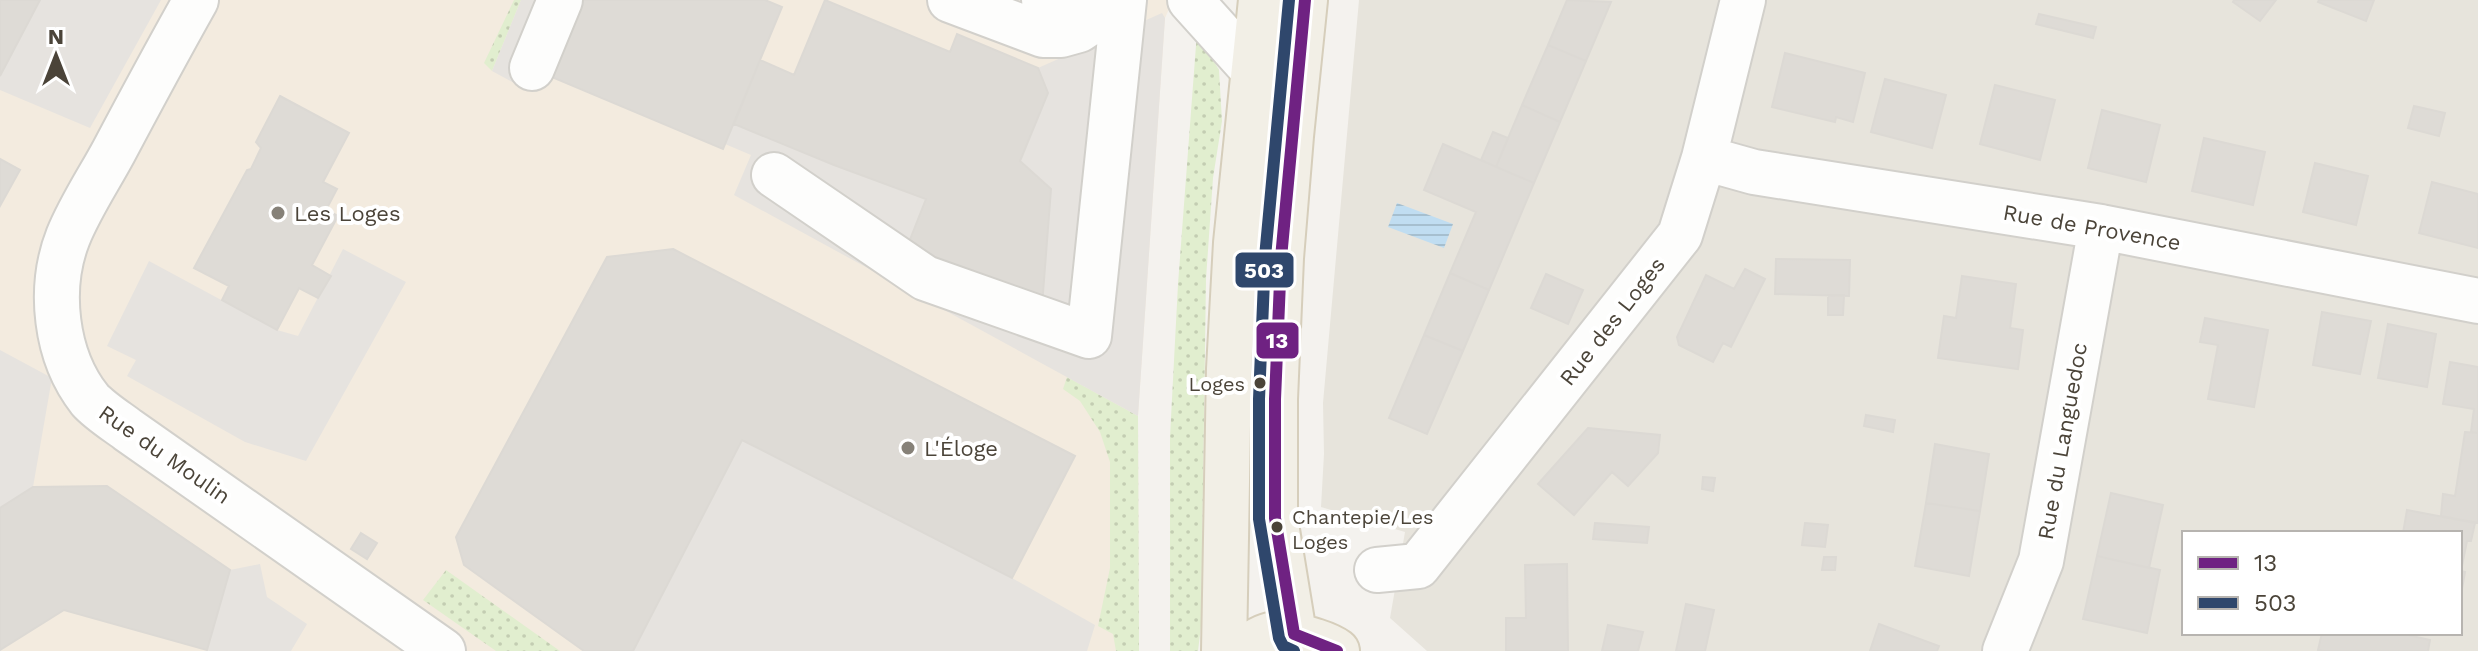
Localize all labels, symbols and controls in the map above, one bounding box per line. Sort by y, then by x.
north arrow [16,16,96,96]
text: N [48,24,64,49]
street label: Rue de Provence [2001,200,2183,255]
place label: Les Loges [294,201,401,226]
marker: Les Loges [269,204,287,222]
line badge: 503 [1234,251,1295,289]
street label: Rue des Loges [1555,252,1670,390]
text: 503 [1244,258,1284,283]
line badge: 13 [1255,321,1300,360]
text: 13 [1266,328,1288,353]
street label: Rue du Languedoc [2033,341,2092,542]
place label: Loges [1189,372,1245,396]
marker: Loges [1252,375,1268,391]
street label: Rue du Moulin [94,400,235,509]
place label: L'Éloge [924,436,998,461]
marker: L'Éloge [899,439,917,457]
place label: Chantepie/Les Loges [1292,505,1433,554]
marker: Chantepie/Les Loges [1269,519,1285,535]
legend [2182,531,2462,635]
text: 13 [2254,549,2277,577]
text: 503 [2254,589,2296,617]

